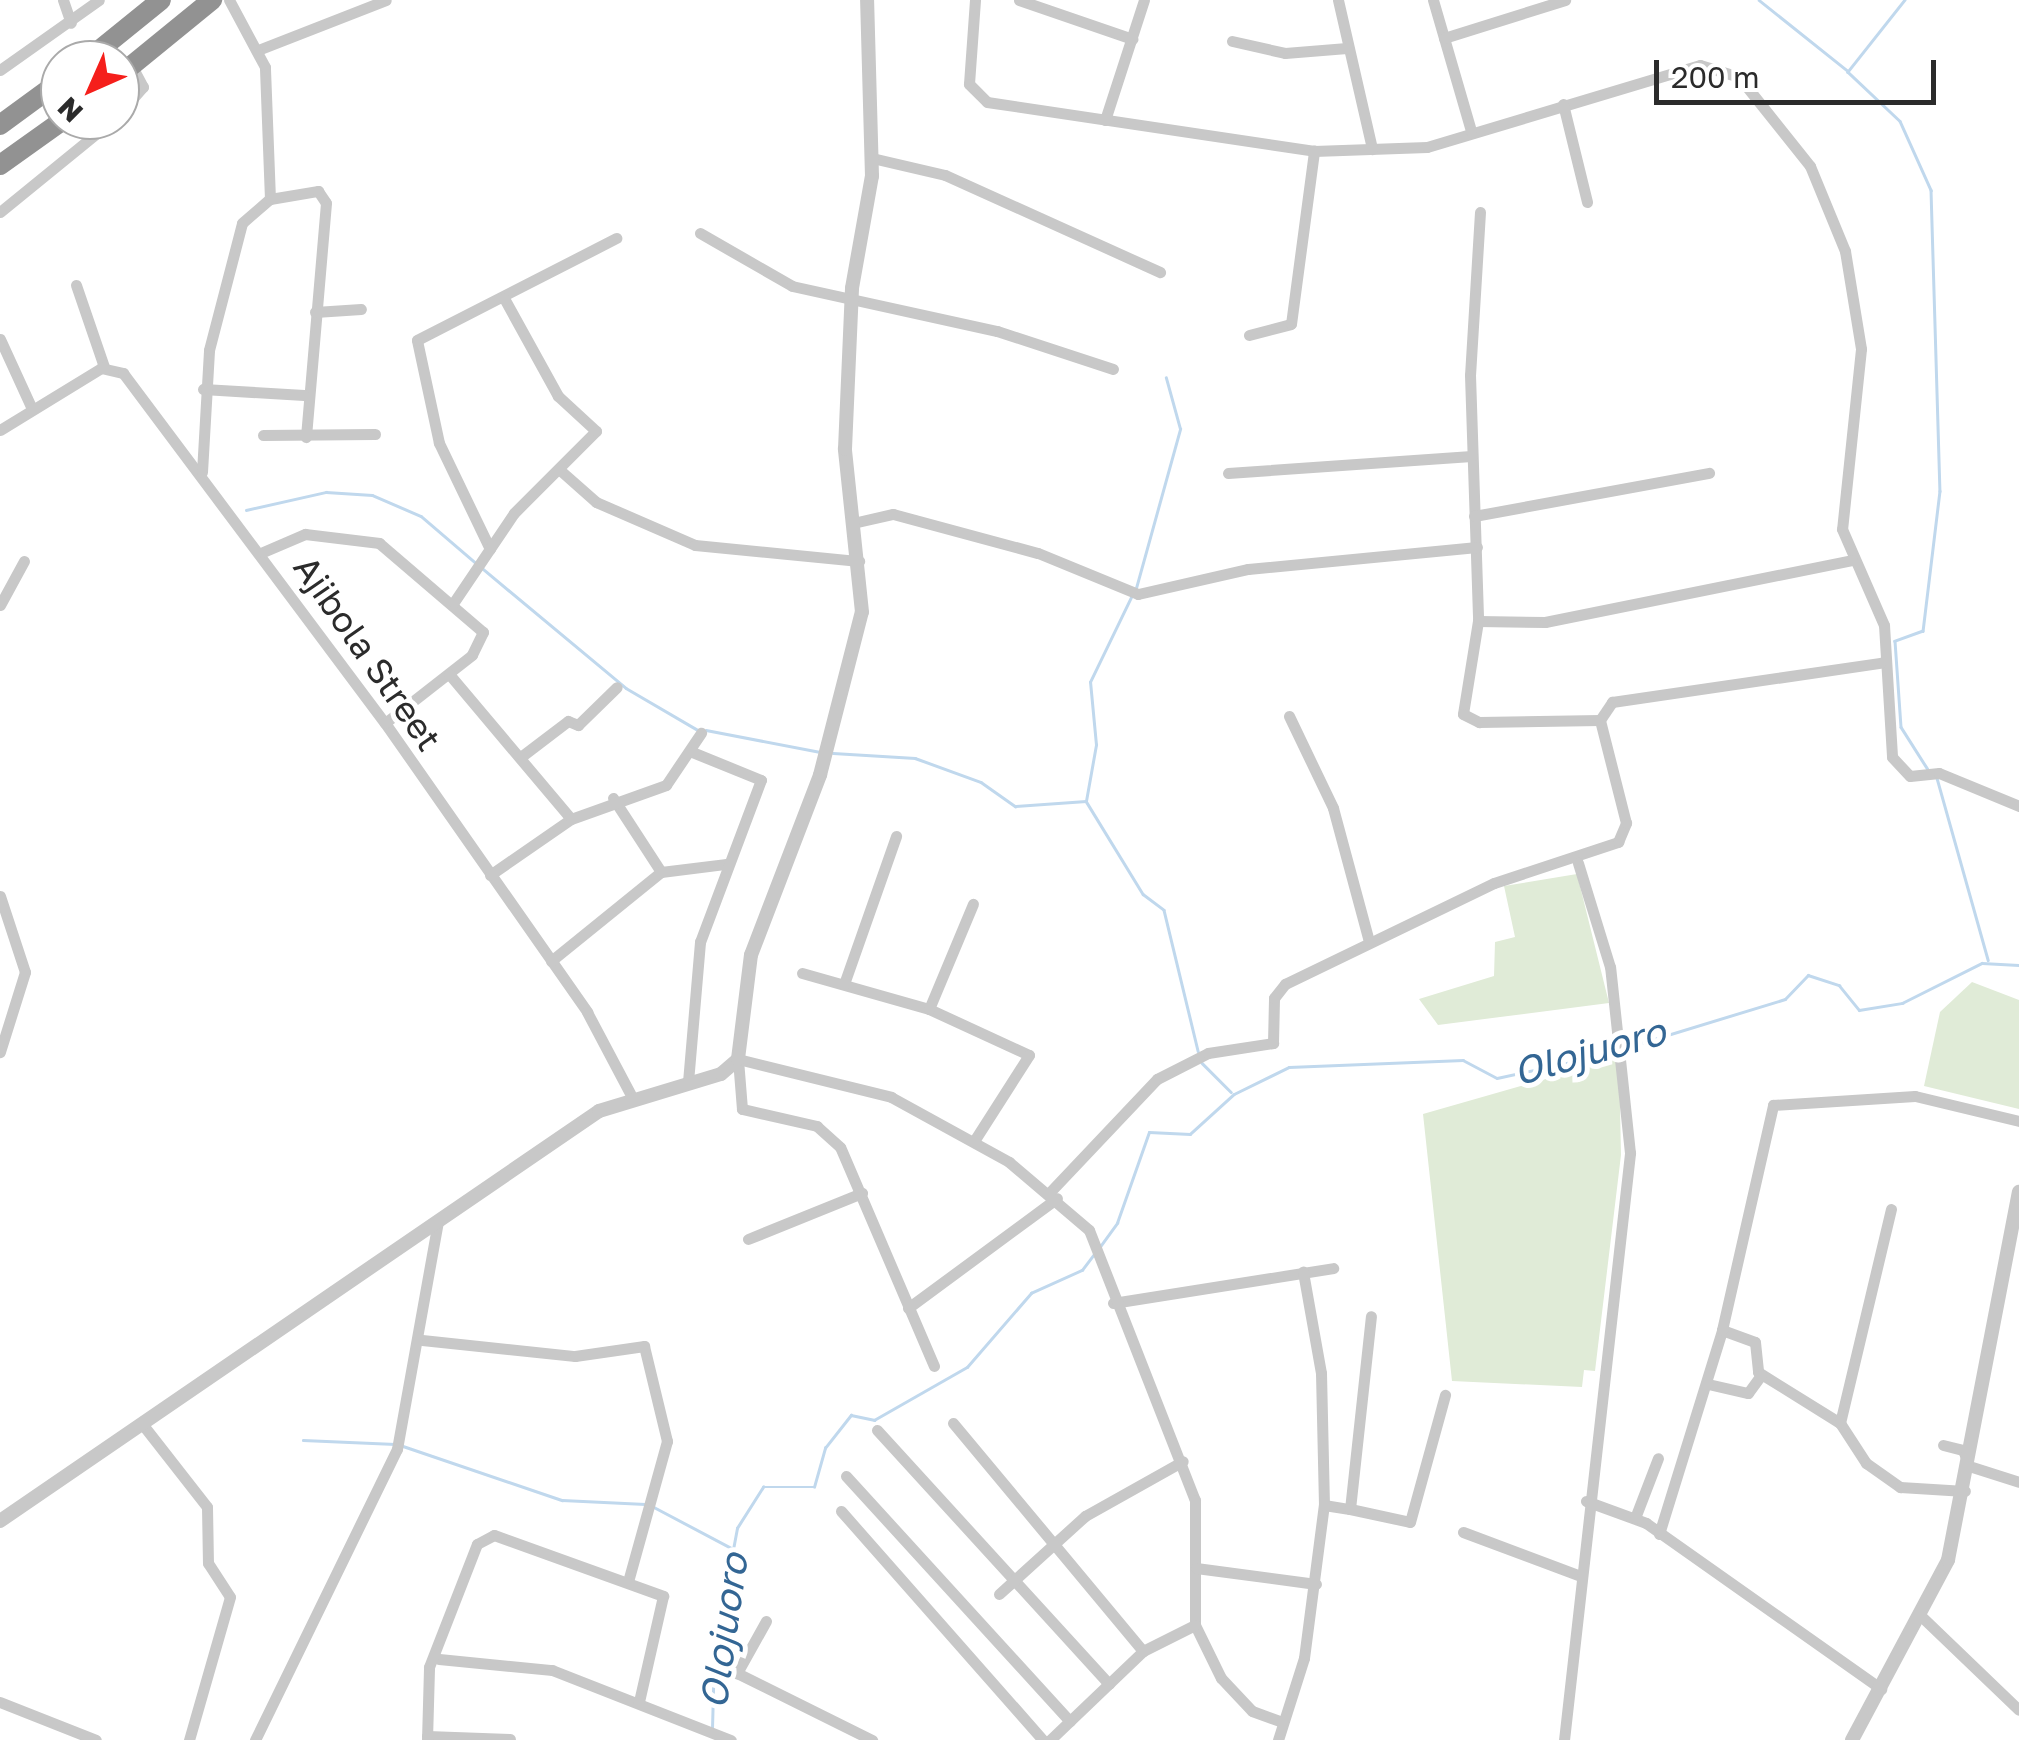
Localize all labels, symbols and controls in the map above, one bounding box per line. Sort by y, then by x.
north arrow [40,40,140,140]
scale bar [1659,40,1942,102]
text: 200 m [1671,59,1760,95]
text: N [51,91,89,129]
street label: Ajibola Street [285,548,451,758]
water label: Olojuoro [1508,1008,1670,1094]
water label: Olojuoro [690,1551,756,1711]

